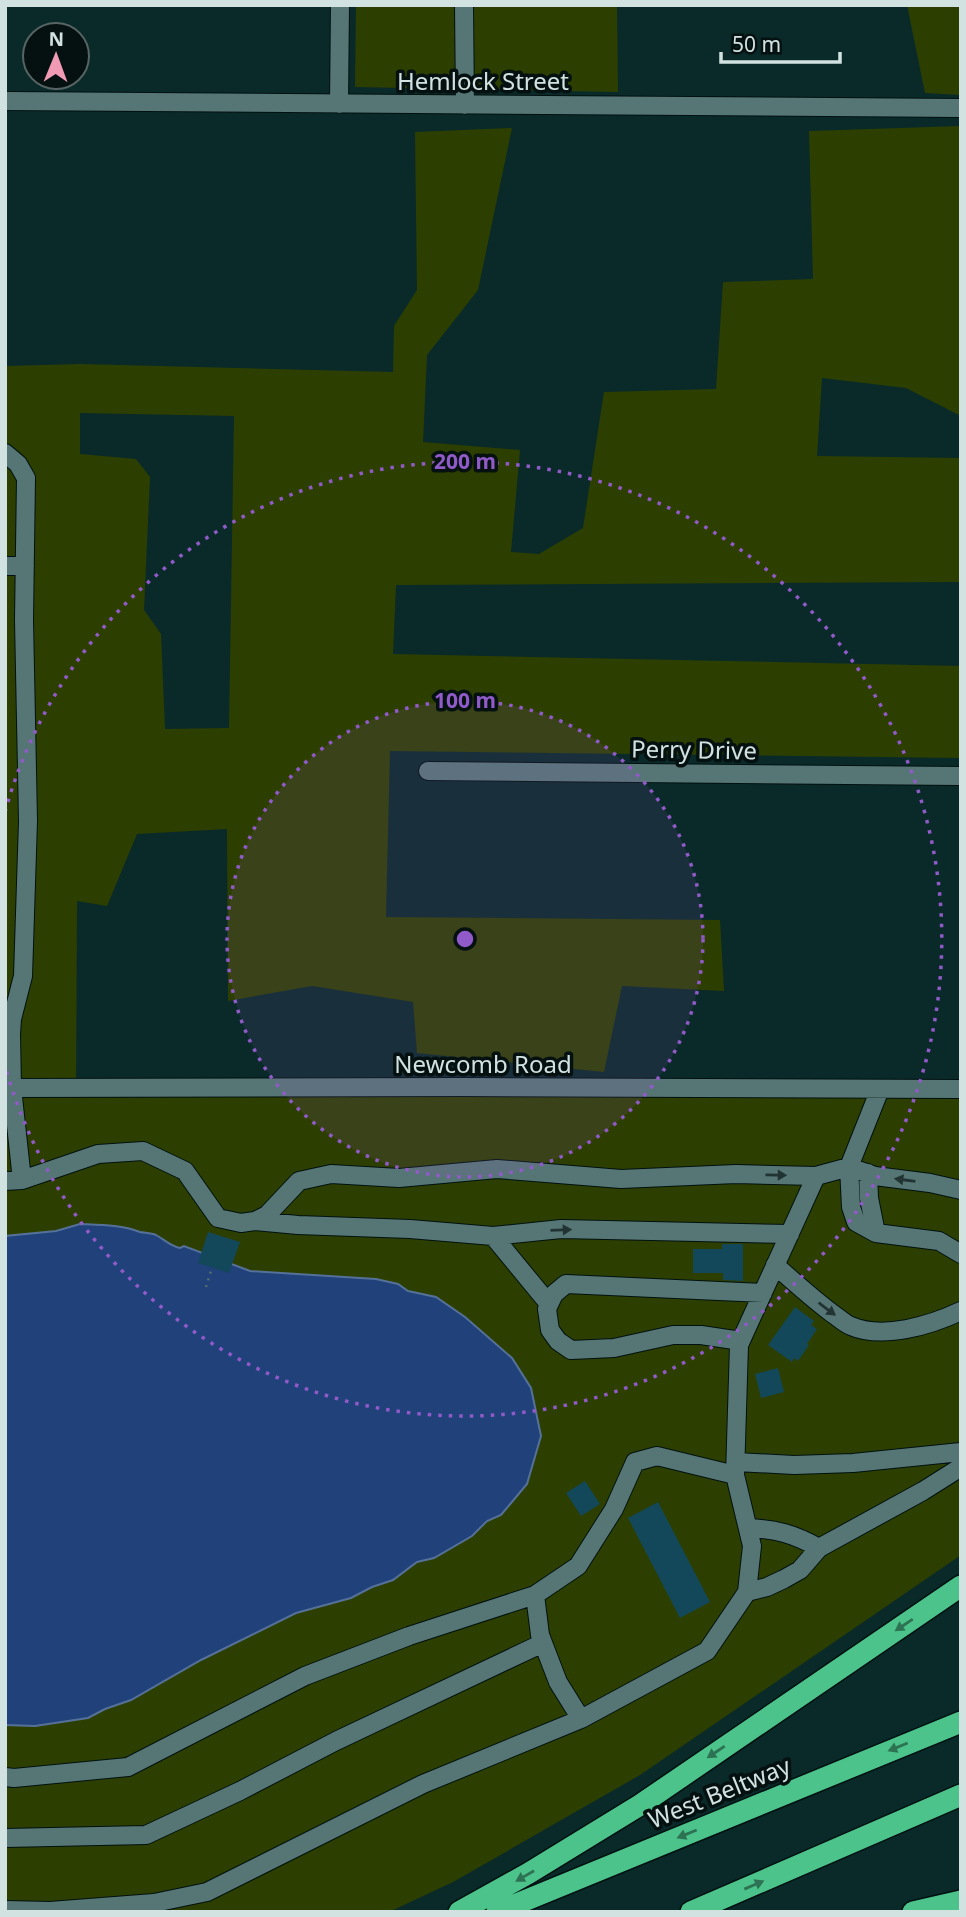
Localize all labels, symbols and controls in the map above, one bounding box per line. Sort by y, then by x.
north arrow [21,21,91,91]
scale bar [721,21,840,65]
text: N [48,26,64,52]
text: 50 m [732,30,781,58]
street label: Hemlock Street [397,64,569,97]
text: 200 m [434,447,496,475]
text: 100 m [434,686,496,714]
street label: Perry Drive [631,731,757,767]
centre of rings [453,927,477,951]
street label: Newcomb Road [394,1047,572,1080]
one-way arrow [765,1170,787,1181]
one-way arrow [893,1174,915,1185]
one-way arrow [551,1224,573,1236]
one-way arrow [818,1302,836,1317]
one-way arrow [894,1618,914,1631]
one-way arrow [887,1742,908,1753]
one-way arrow [706,1746,726,1759]
street label: West Beltway [643,1748,796,1835]
one-way arrow [676,1828,697,1839]
one-way arrow [515,1869,535,1881]
one-way arrow [743,1879,764,1890]

